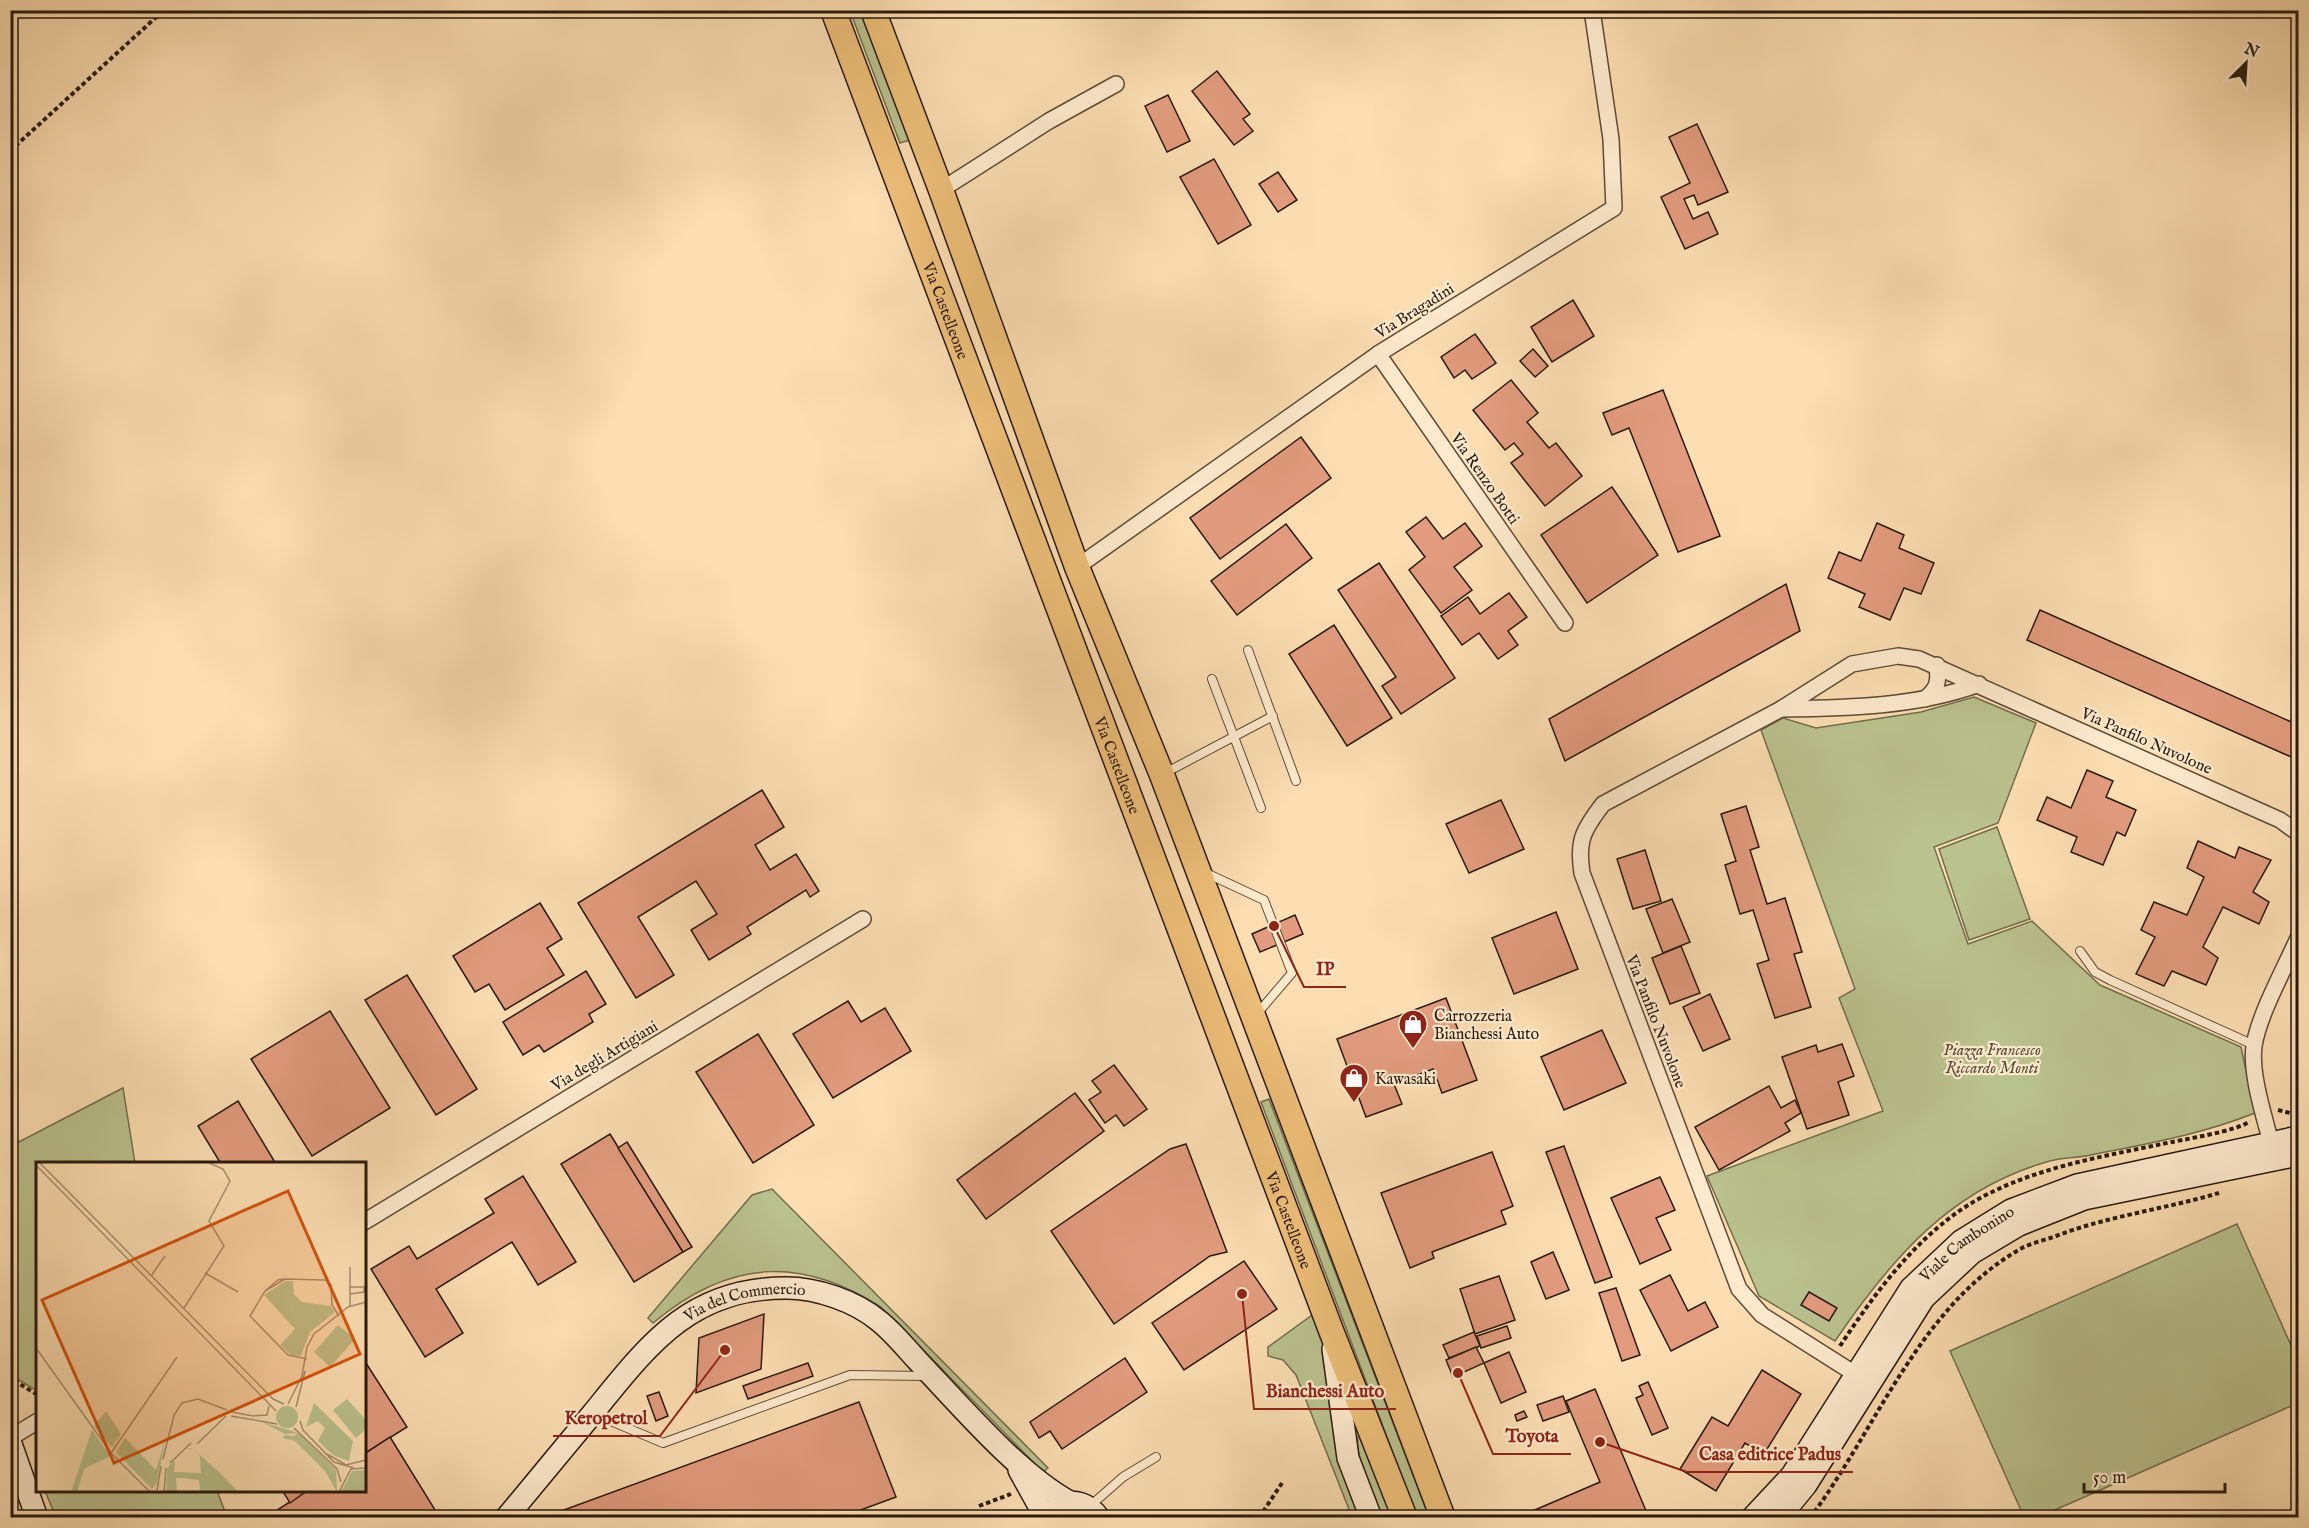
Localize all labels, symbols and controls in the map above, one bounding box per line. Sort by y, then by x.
north arrow [2216,33,2276,93]
text: N [2240,39,2262,63]
street label: Via Castelleone [917,259,972,363]
street label: Via Bragadini [1371,279,1458,344]
street label: Via Renzo Botti [1445,429,1523,529]
street label: Via Panfilo Nuvolone [2077,704,2215,780]
street label: Via Castelleone [1088,713,1143,817]
callout: IP [1304,951,1346,987]
street label: Via Panfilo Nuvolone [1620,951,1690,1091]
text: IP [1316,959,1335,982]
place label: Carrozzeria Bianchessi Auto [1434,1007,1540,1045]
shop icon: Carrozzeria Bianchessi Auto [1397,1008,1429,1050]
street label: Via degli Artigiani [547,1017,662,1097]
park label: Piazza Francesco Riccardo Monti [1943,1041,2041,1079]
shop icon: Kawasaki [1338,1062,1370,1104]
place label: Kawasaki [1375,1070,1436,1090]
inset map [36,1162,366,1492]
street label: Via Castelleone [1260,1168,1315,1272]
street label: Viale Cambonino [1915,1202,2019,1288]
street label: Via del Commercio [680,1280,807,1328]
callout: Bianchessi Auto [1254,1373,1396,1409]
text: Bianchessi Auto [1266,1381,1384,1404]
callout: Keropetrol [553,1400,660,1436]
text: Keropetrol [565,1408,649,1431]
callout: Toyota [1493,1418,1571,1454]
text: Toyota [1504,1426,1560,1449]
callout: Casa editrice Padus [1687,1436,1853,1472]
text: Casa editrice Padus [1699,1444,1842,1467]
scale bar [2084,1456,2225,1494]
text: 50 m [2093,1467,2126,1490]

